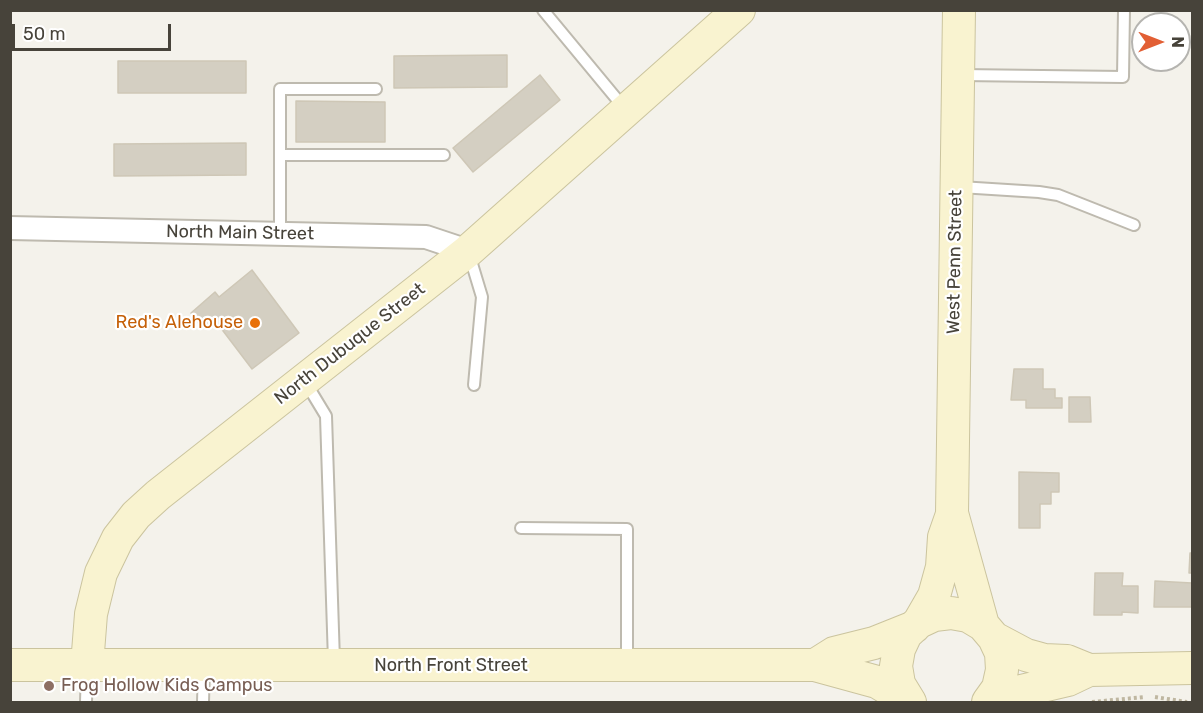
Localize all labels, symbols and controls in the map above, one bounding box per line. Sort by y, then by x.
scale bar [15,12,174,50]
north arrow [1131,12,1191,72]
text: 50 m [23,23,66,45]
text: N [1168,36,1187,48]
street label: West Penn Street [943,190,967,334]
street label: North Main Street [166,221,314,245]
street label: North Dubuque Street [270,279,430,409]
place label: Red's Alehouse [116,312,243,334]
marker: Red's Alehouse [248,316,262,330]
street label: North Front Street [374,655,528,677]
place label: Frog Hollow Kids Campus [61,675,272,697]
marker: Frog Hollow Kids Campus [42,679,56,693]

